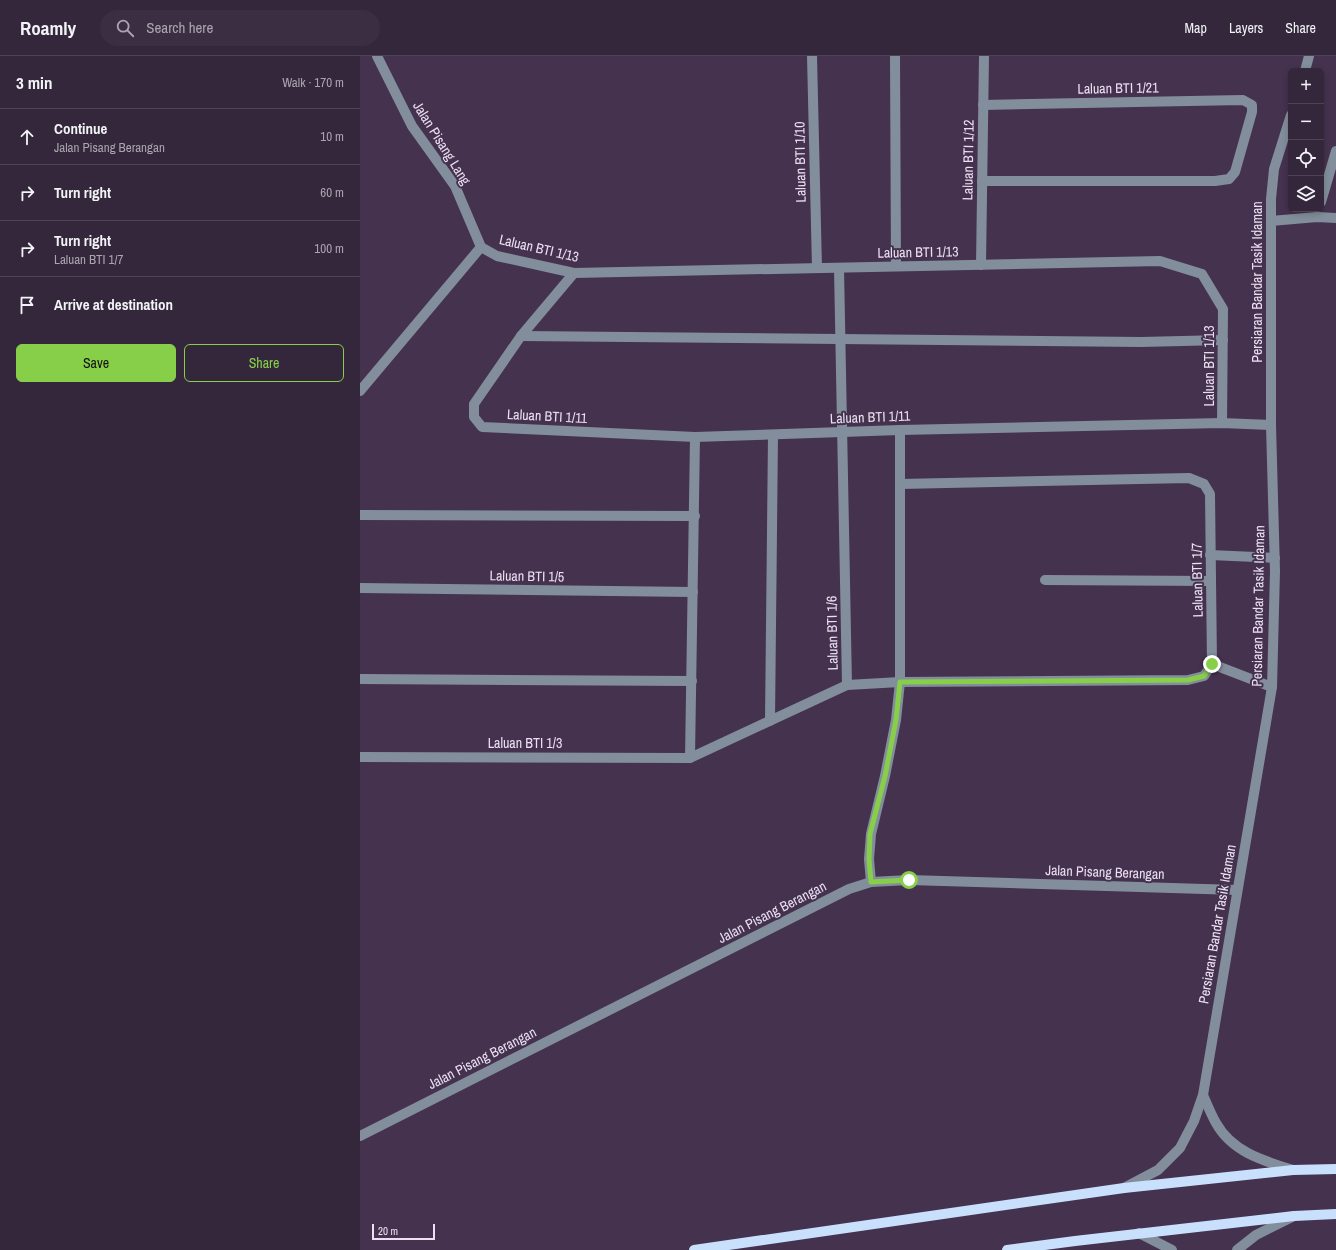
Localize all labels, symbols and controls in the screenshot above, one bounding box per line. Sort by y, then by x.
search box [100,10,380,46]
text: Roamly [20,15,76,41]
icon: search [114,17,136,39]
text: Search here [146,17,213,38]
text: Map [1185,19,1207,37]
text: Layers [1229,19,1263,37]
text: Share [1285,19,1316,37]
map controls [1288,68,1324,212]
button: + [1288,68,1324,104]
text: 3 min [16,71,52,94]
text: Walk · 170 m [282,74,344,91]
street label: Laluan BTI 1/21 [1077,78,1159,98]
street label: Jalan Pisang Lang [409,98,475,189]
button: − [1288,104,1324,140]
text: Continue [54,118,107,139]
street label: Laluan BTI 1/12 [958,119,978,201]
street label: Laluan BTI 1/10 [790,121,810,203]
icon: ahead [16,126,38,148]
text: 10 m [320,128,344,145]
text: Jalan Pisang Berangan [54,139,165,156]
button: locate [1288,140,1324,176]
button: layers [1288,176,1324,212]
icon: right [16,182,38,204]
text: Turn right [54,182,111,203]
text: 60 m [320,184,344,201]
street label: Persiaran Bandar Tasik Idaman [1248,201,1266,363]
text: Turn right [54,230,111,251]
street label: Laluan BTI 1/13 [497,230,581,266]
icon: right [16,238,38,260]
text: 100 m [314,240,344,257]
street label: Laluan BTI 1/13 [877,242,959,262]
text: Laluan BTI 1/7 [54,251,123,268]
icon: arrive [16,294,38,316]
text: Arrive at destination [54,294,173,315]
street label: Laluan BTI 1/13 [1200,325,1218,407]
button: Save [16,344,176,382]
button: Share [184,344,344,382]
street label: Laluan BTI 1/11 [506,405,588,427]
street label: Laluan BTI 1/11 [830,407,911,427]
street label: Persiaran Bandar Tasik Idaman [1248,525,1268,687]
street label: Laluan BTI 1/7 [1187,543,1207,617]
street label: Laluan BTI 1/5 [490,566,564,586]
street label: Laluan BTI 1/6 [822,596,842,670]
route end [1203,655,1221,673]
street label: Laluan BTI 1/3 [488,734,562,752]
street label: Persiaran Bandar Tasik Idaman [1194,843,1240,1005]
street label: Jalan Pisang Berangan [1045,861,1165,883]
route start [900,871,918,889]
street label: Jalan Pisang Berangan [715,877,829,947]
street label: Jalan Pisang Berangan [425,1023,539,1093]
scale bar [372,1222,435,1241]
text: 20 m [378,1224,398,1238]

